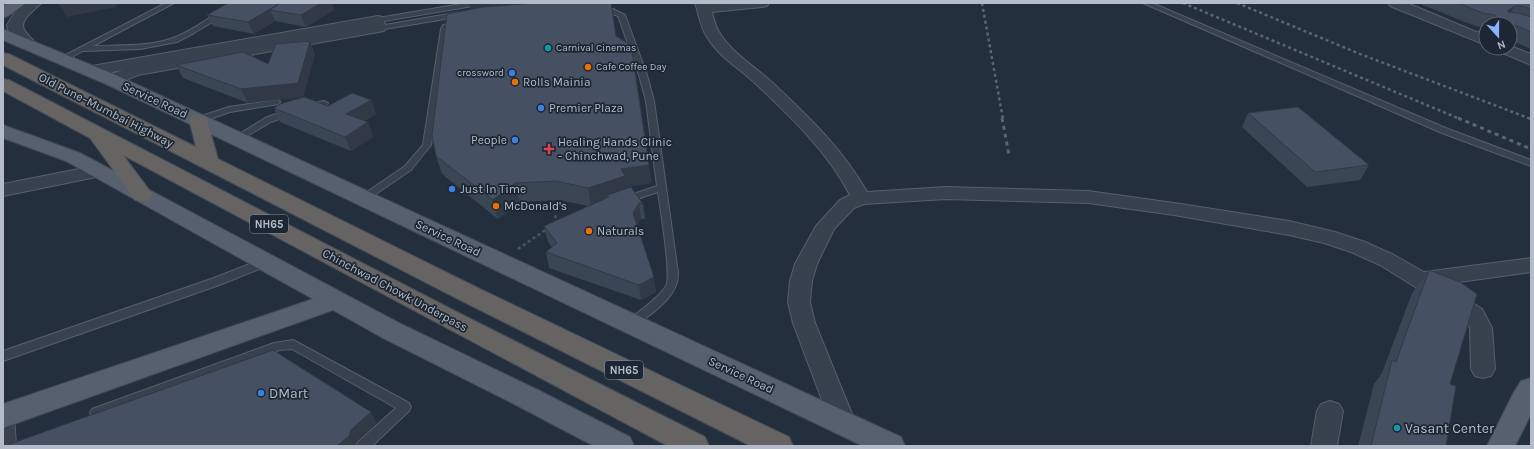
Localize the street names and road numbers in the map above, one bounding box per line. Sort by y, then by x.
street label: Old Pune–Mumbai Highway [36,70,176,150]
street label: Service Road [120,79,190,121]
road number: NH65 [250,215,288,233]
street label: Service Road [413,217,483,259]
street label: Chinchwad Chowk Underpass [320,246,470,334]
street label: Service Road [706,354,776,396]
road number: NH65 [605,361,643,379]

